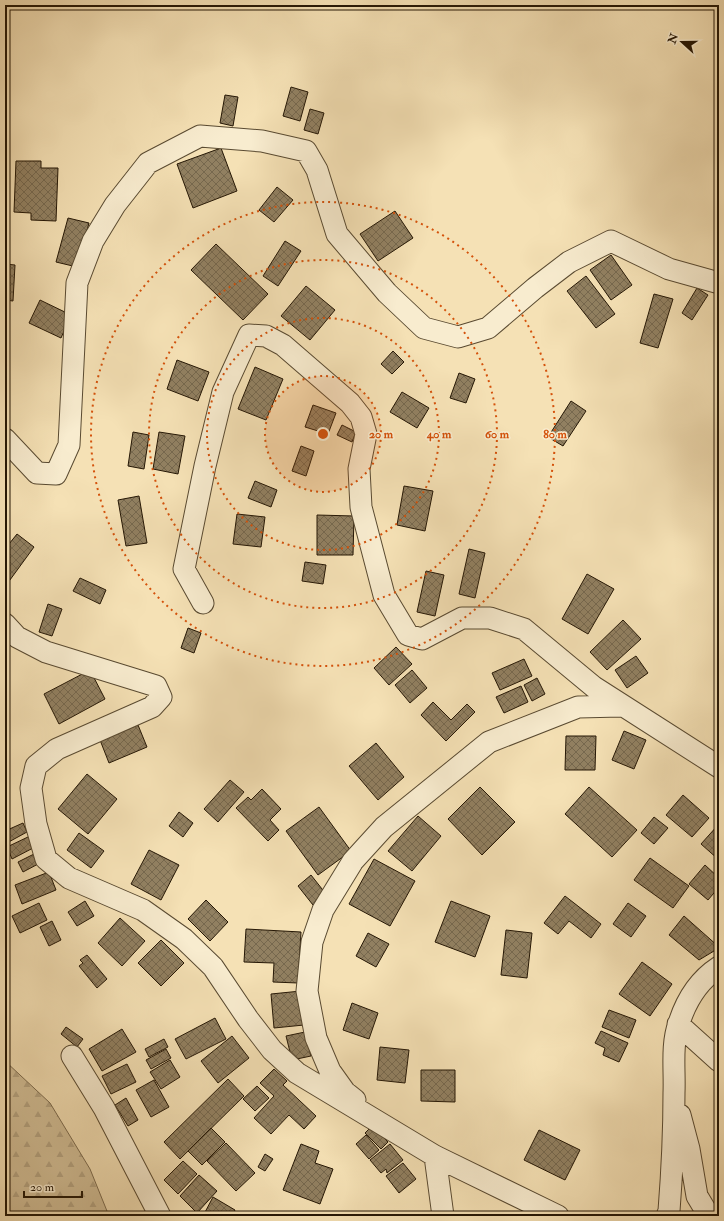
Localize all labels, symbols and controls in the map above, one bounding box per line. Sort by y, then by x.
north arrow [662,22,702,62]
text: N [665,31,681,46]
centre of rings [316,427,330,441]
text: 20 m [369,427,394,442]
text: 40 m [426,427,452,442]
text: 60 m [485,427,510,442]
text: 80 m [543,427,567,442]
scale bar [24,1173,82,1199]
text: 20 m [30,1180,55,1195]

